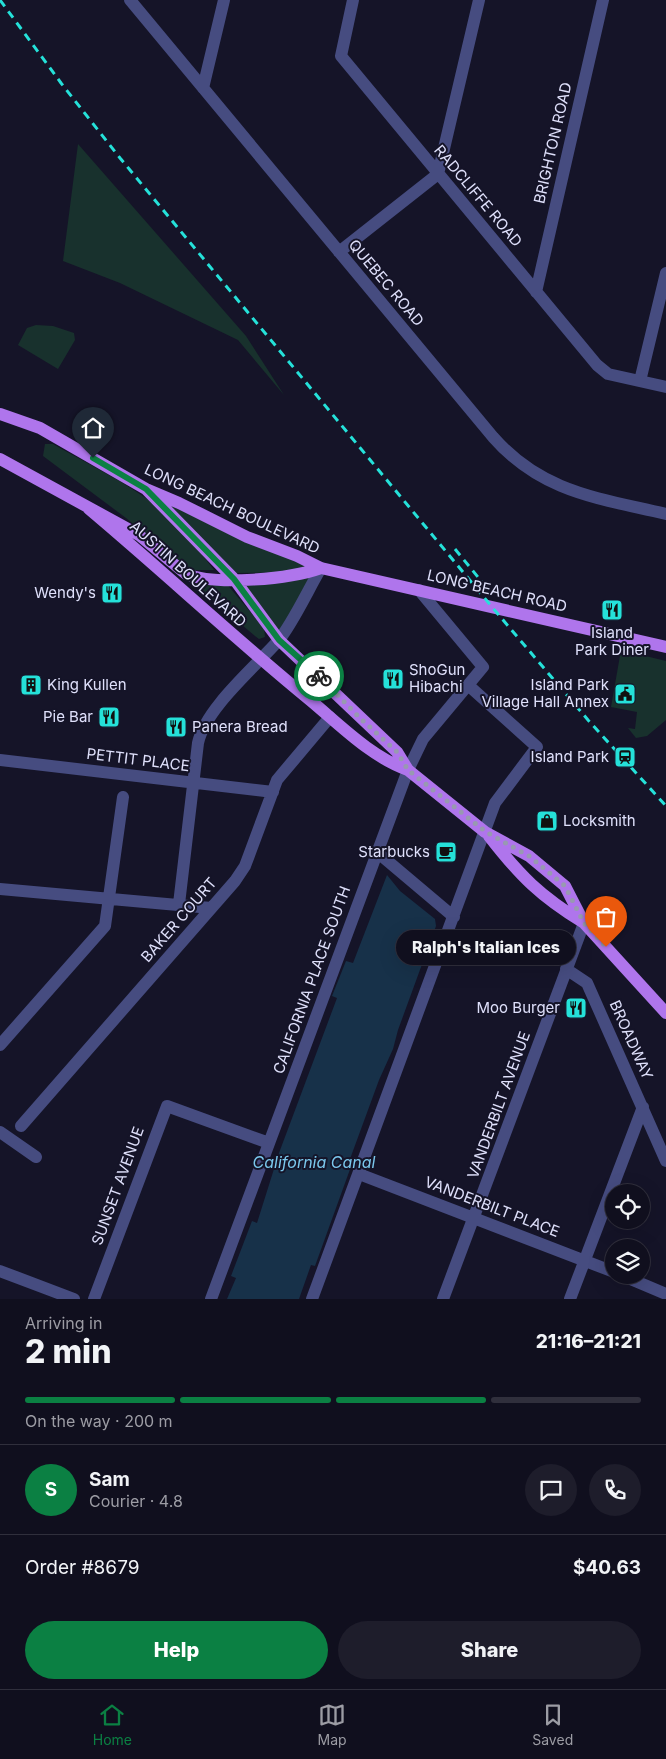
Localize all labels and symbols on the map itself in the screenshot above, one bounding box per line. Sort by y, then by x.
street label: BRIGHTON ROAD [529,80,576,205]
street label: RADCLIFFE ROAD [430,141,526,250]
street label: QUEBEC ROAD [345,235,428,330]
pin [72,407,114,458]
street label: LONG BEACH BOULEVARD [141,460,323,558]
street label: AUSTIN BOULEVARD [126,516,250,631]
street label: LONG BEACH ROAD [425,565,569,616]
restaurant icon: Wendy's [100,581,124,605]
place label: Wendy's [34,583,96,602]
restaurant icon: Island Park Diner [600,598,624,622]
place label: Island Park Diner [575,623,649,659]
courier [294,651,344,701]
place label: ShoGun Hibachi [409,660,465,696]
restaurant icon: ShoGun Hibachi [381,667,405,691]
building icon: King Kullen [19,673,43,697]
place label: King Kullen [47,675,127,694]
place label: Island Park Village Hall Annex [481,675,610,711]
public building icon: Island Park Village Hall Annex [613,682,637,706]
restaurant icon: Pie Bar [97,705,121,729]
place label: Pie Bar [43,707,93,726]
restaurant icon: Panera Bread [164,715,188,739]
place label: Panera Bread [192,717,288,736]
street label: PETTIT PLACE [85,744,191,775]
station icon: Island Park [613,745,637,769]
place label: Island Park [531,747,610,766]
shop icon: Locksmith [535,809,559,833]
place label: Locksmith [563,811,636,830]
cafe icon: Starbucks [434,840,458,864]
place label: Starbucks [358,842,430,861]
street label: BAKER COURT [137,873,221,966]
street label: CALIFORNIA PLACE SOUTH [269,883,354,1076]
pin [585,896,627,947]
callout: Ralph's Italian Ices [396,930,576,964]
restaurant icon: Moo Burger [564,996,588,1020]
street label: BROADWAY [605,997,657,1082]
place label: Moo Burger [477,998,560,1017]
street label: VANDERBILT AVENUE [463,1029,534,1181]
street label: SUNSET AVENUE [87,1124,148,1248]
water label: California Canal [253,1152,376,1172]
street label: VANDERBILT PLACE [422,1172,562,1241]

